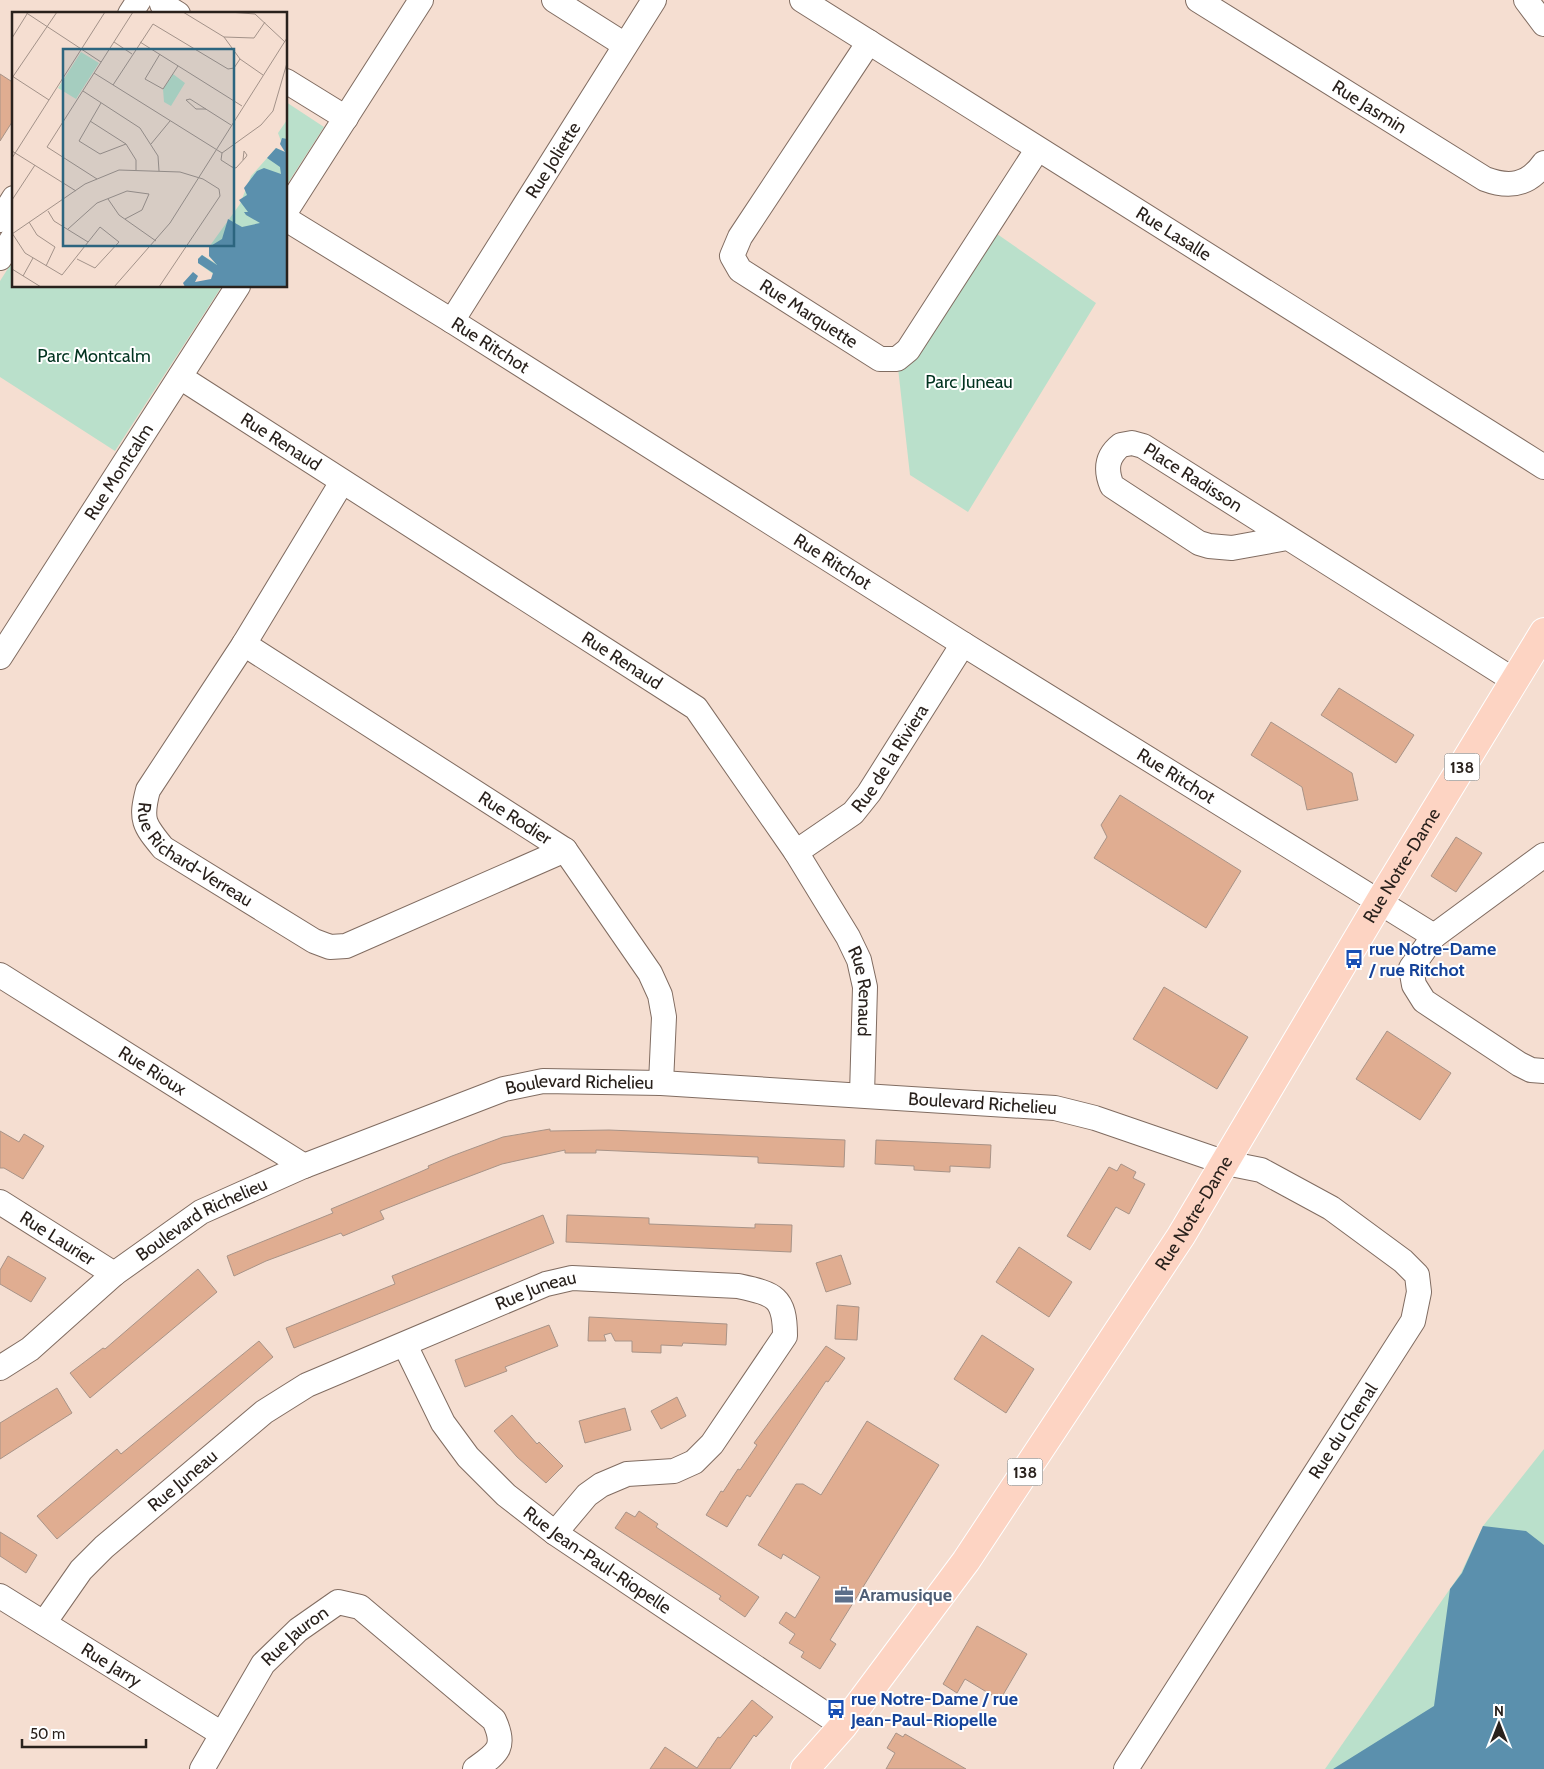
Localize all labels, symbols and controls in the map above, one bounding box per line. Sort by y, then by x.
inset map [12,12,288,288]
street label: Rue Jasmin [1328,75,1411,138]
street label: Rue Joliette [521,118,585,203]
street label: Rue Lasalle [1132,202,1215,266]
street label: Rue Marquette [756,274,862,353]
street label: Rue Ritchot [447,312,533,378]
park label: Parc Montcalm [37,345,151,367]
park label: Parc Juneau [925,371,1013,393]
street label: Rue Renaud [237,408,325,476]
street label: Rue Montcalm [80,419,158,524]
street label: Place Radisson [1140,438,1246,517]
street label: Rue Ritchot [790,529,875,594]
street label: Rue Renaud [578,627,666,694]
street label: Rue de la Riviera [847,700,933,817]
street label: Rue Ritchot [1133,744,1219,809]
road number: 138 [1444,754,1480,780]
street label: Rue Rodier [474,786,556,850]
street label: Rue Richard-Verreau [133,801,257,912]
street label: Rue Notre-Dame [1358,804,1445,927]
place label: rue Notre-Dame / rue Ritchot [1368,938,1496,981]
street label: Rue Renaud [843,943,876,1037]
bus stop icon: rue Notre-Dame / rue Ritchot [1343,948,1365,970]
street label: Rue Rioux [114,1041,191,1100]
street label: Boulevard Richelieu [503,1070,654,1099]
street label: Boulevard Richelieu [908,1088,1057,1119]
street label: Rue Notre-Dame [1150,1152,1237,1275]
street label: Boulevard Richelieu [132,1173,271,1266]
street label: Rue Laurier [16,1206,100,1270]
street label: Rue Juneau [492,1266,578,1315]
street label: Rue du Chenal [1304,1378,1383,1483]
street label: Rue Juneau [143,1445,222,1516]
road number: 138 [1008,1458,1042,1485]
street label: Rue Jean-Paul-Riopelle [519,1502,675,1619]
office icon: Aramusique [833,1584,855,1606]
place label: Aramusique [859,1584,952,1606]
street label: Rue Jauron [257,1601,333,1671]
street label: Rue Jarry [77,1638,145,1692]
place label: rue Notre-Dame / rue Jean-Paul-Riopelle [850,1688,1018,1731]
bus stop icon: rue Notre-Dame / rue Jean-Paul-Riopelle [825,1698,847,1720]
north arrow [1474,1699,1524,1749]
text: N [1494,1702,1504,1720]
scale bar [22,1716,146,1748]
text: 50 m [30,1725,65,1743]

